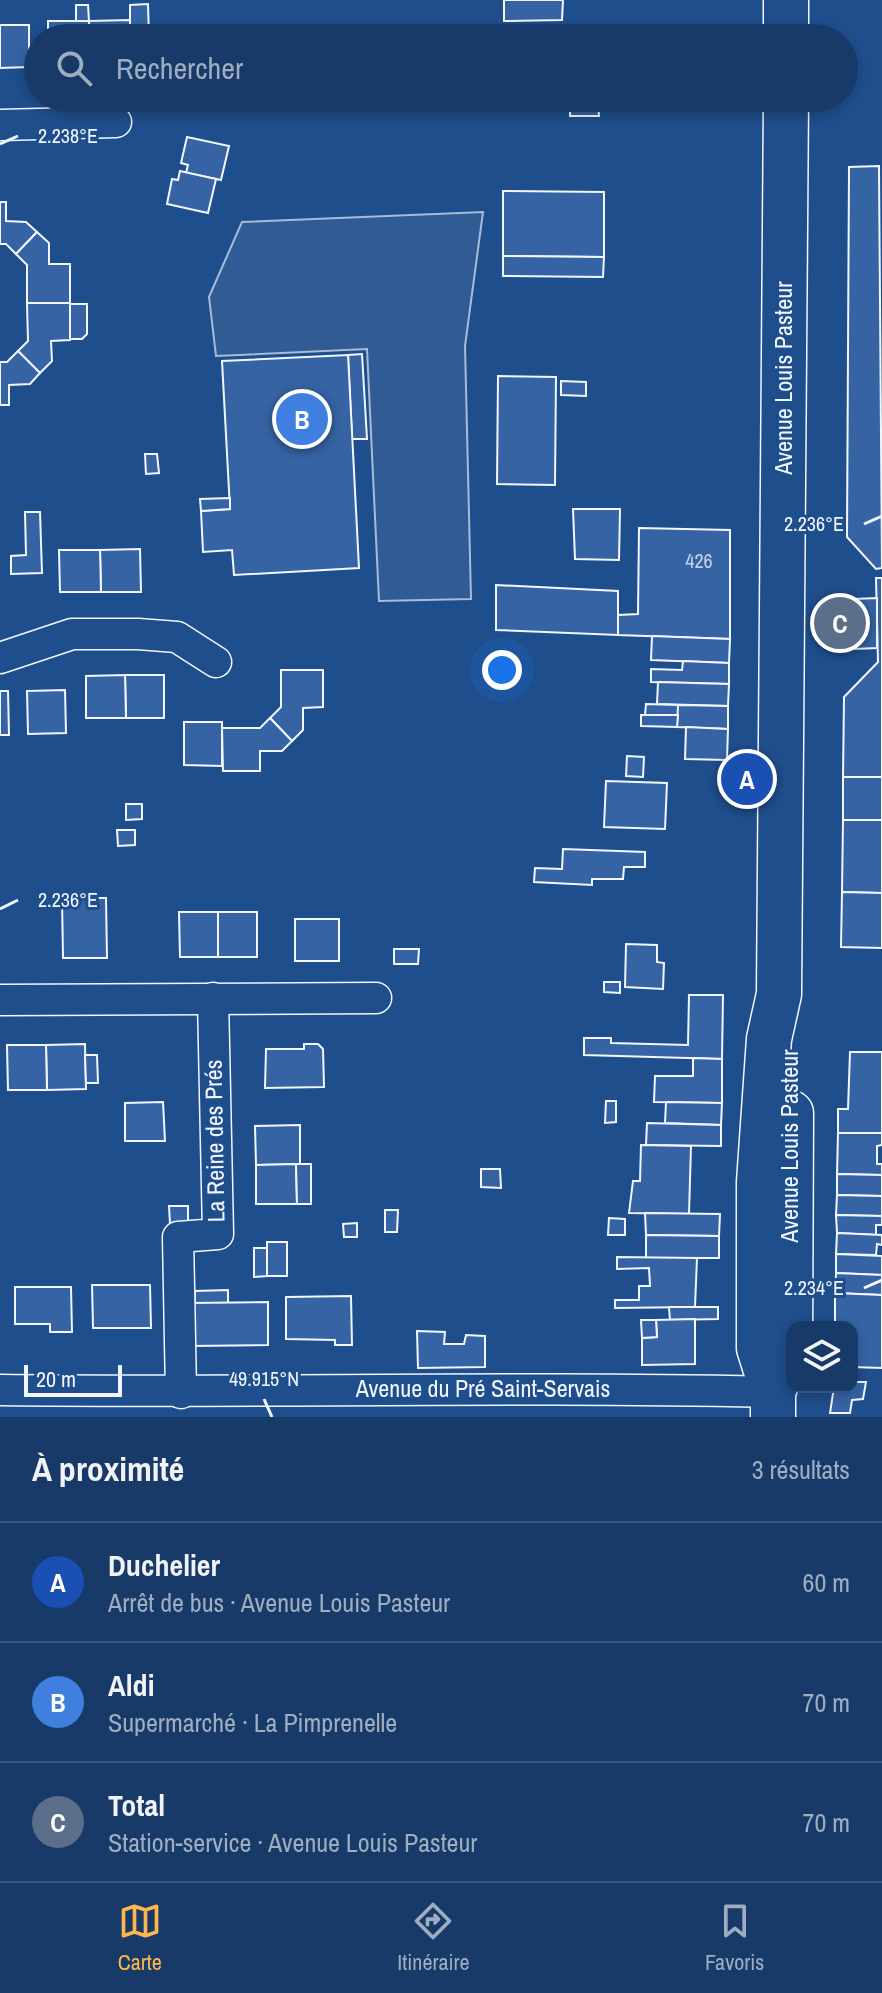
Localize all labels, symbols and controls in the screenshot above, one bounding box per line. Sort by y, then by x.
search box [24,24,858,112]
icon: search [52,46,96,90]
text: Rechercher [116,48,243,88]
text: 2.238°E [38,122,98,149]
street label: Avenue Louis Pasteur [767,281,799,476]
pin: B [276,389,328,449]
text: 2.236°E [784,510,844,537]
house number: 426 [685,547,713,574]
pin: C [814,593,866,653]
your location [482,650,522,690]
pin: A [721,749,773,809]
text: 2.236°E [38,886,98,913]
street label: Avenue Louis Pasteur [773,1049,805,1244]
street label: La Reine des Prés [197,1059,231,1223]
text: 2.234°E [784,1274,844,1301]
map controls [786,1321,858,1393]
button: layers [786,1321,858,1393]
scale bar [24,1361,122,1397]
text: 20 m [36,1364,76,1394]
text: 49.915°N [229,1365,299,1392]
street label: Avenue du Pré Saint-Servais [355,1372,610,1404]
text: À proximité [32,1446,184,1492]
text: 3 résultats [752,1452,850,1487]
text: Duchelier [108,1545,220,1585]
text: A [50,1565,66,1600]
text: 60 m [803,1565,850,1600]
text: Arrêt de bus · Avenue Louis Pasteur [108,1585,450,1620]
text: Aldi [108,1665,154,1705]
text: B [50,1685,66,1720]
text: 70 m [803,1685,850,1720]
text: Supermarché · La Pimprenelle [108,1705,397,1740]
text: Total [108,1785,165,1825]
text: C [50,1805,66,1840]
text: 70 m [803,1805,850,1840]
text: Station-service · Avenue Louis Pasteur [108,1825,477,1860]
tab: Carte [118,1899,162,1977]
tab: Itinéraire [397,1899,470,1977]
tab: Favoris [705,1899,764,1977]

